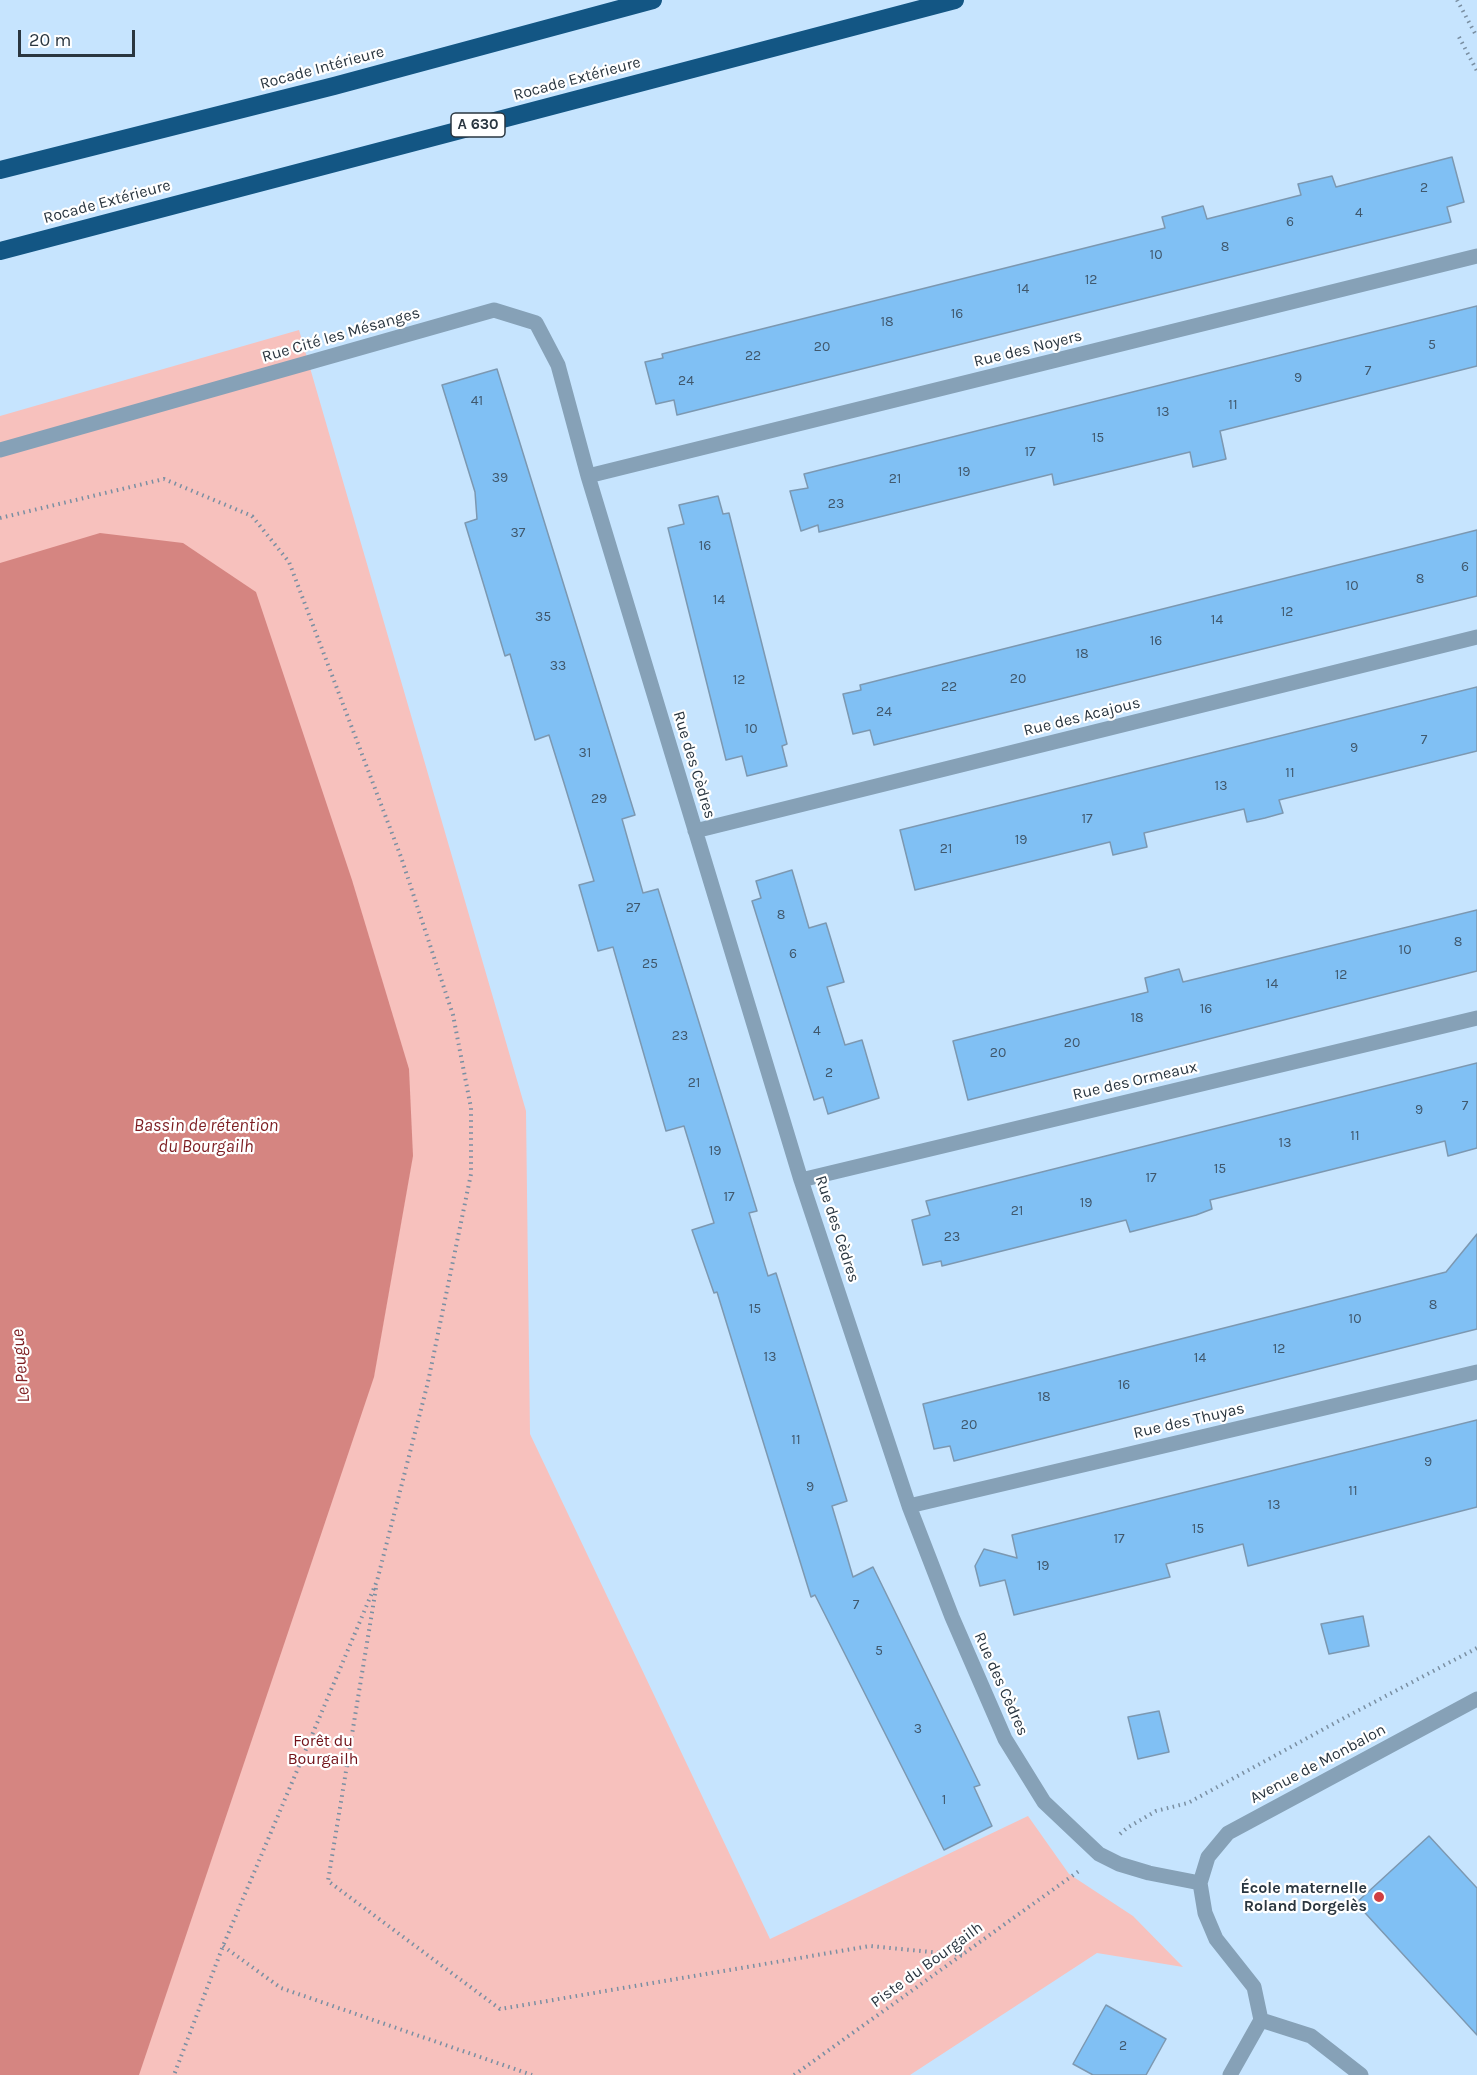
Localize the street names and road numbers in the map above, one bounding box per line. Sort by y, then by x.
street label: Rocade Intérieure [258,42,386,94]
street label: Rocade Extérieure [511,53,643,105]
road number: A 630 [451,113,505,137]
street label: Rocade Extérieure [41,176,173,228]
street label: Rue Cité les Mésanges [260,303,422,367]
street label: Rue des Noyers [972,326,1084,372]
street label: Rue des Acajous [1022,693,1142,741]
street label: Rue des Cèdres [669,709,719,821]
street label: Rue des Ormeaux [1071,1057,1199,1105]
street label: Rue des Cèdres [811,1173,863,1285]
street label: Rue des Thuyas [1132,1399,1246,1443]
street label: Rue des Cèdres [970,1629,1032,1739]
street label: Avenue de Monbalon [1247,1720,1389,1808]
street label: Piste du Bourgailh [867,1918,987,2012]

